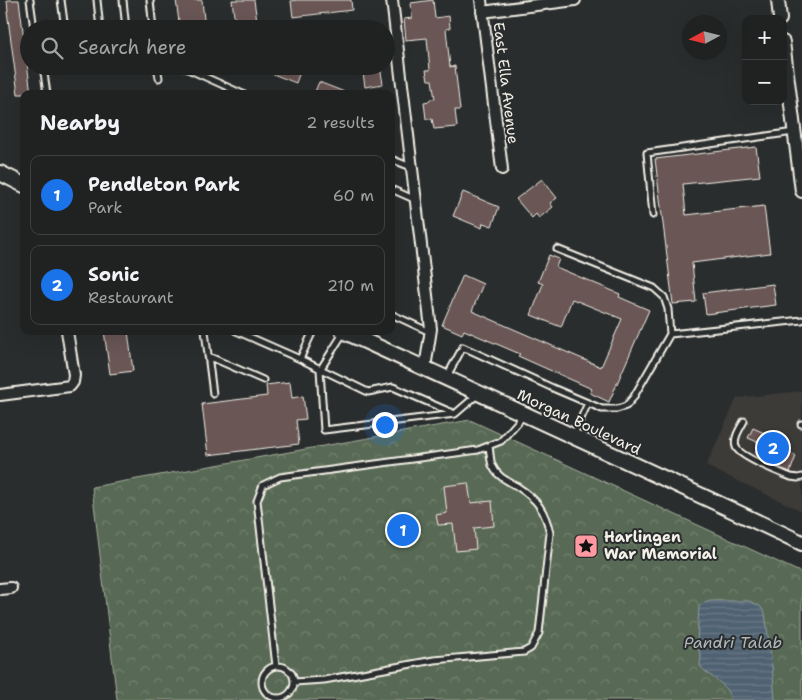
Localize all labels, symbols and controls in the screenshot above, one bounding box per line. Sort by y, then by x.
north arrow [682,15,727,60]
map controls [742,15,787,105]
button: + [742,15,787,60]
search box [20,20,395,75]
street label: East Ella Avenue [489,21,523,145]
icon: search [38,34,66,62]
text: Search here [78,35,187,60]
button: − [742,60,787,105]
text: Nearby [40,109,120,137]
text: 2 results [306,112,375,133]
text: Pendleton Park [88,172,240,197]
text: 1 [53,185,61,206]
text: 60 m [333,185,374,206]
text: Park [88,197,122,218]
text: Sonic [88,262,140,287]
text: 2 [51,275,63,296]
text: 210 m [327,275,374,296]
text: Restaurant [88,287,174,308]
street label: Morgan Boulevard [514,385,645,460]
your location [372,412,398,438]
pin: 2 [757,429,789,467]
pin: 1 [387,511,419,549]
place label: Harlingen War Memorial [604,527,717,564]
place icon: Harlingen War Memorial [573,533,599,559]
water label: Pandri Talab [684,632,782,653]

